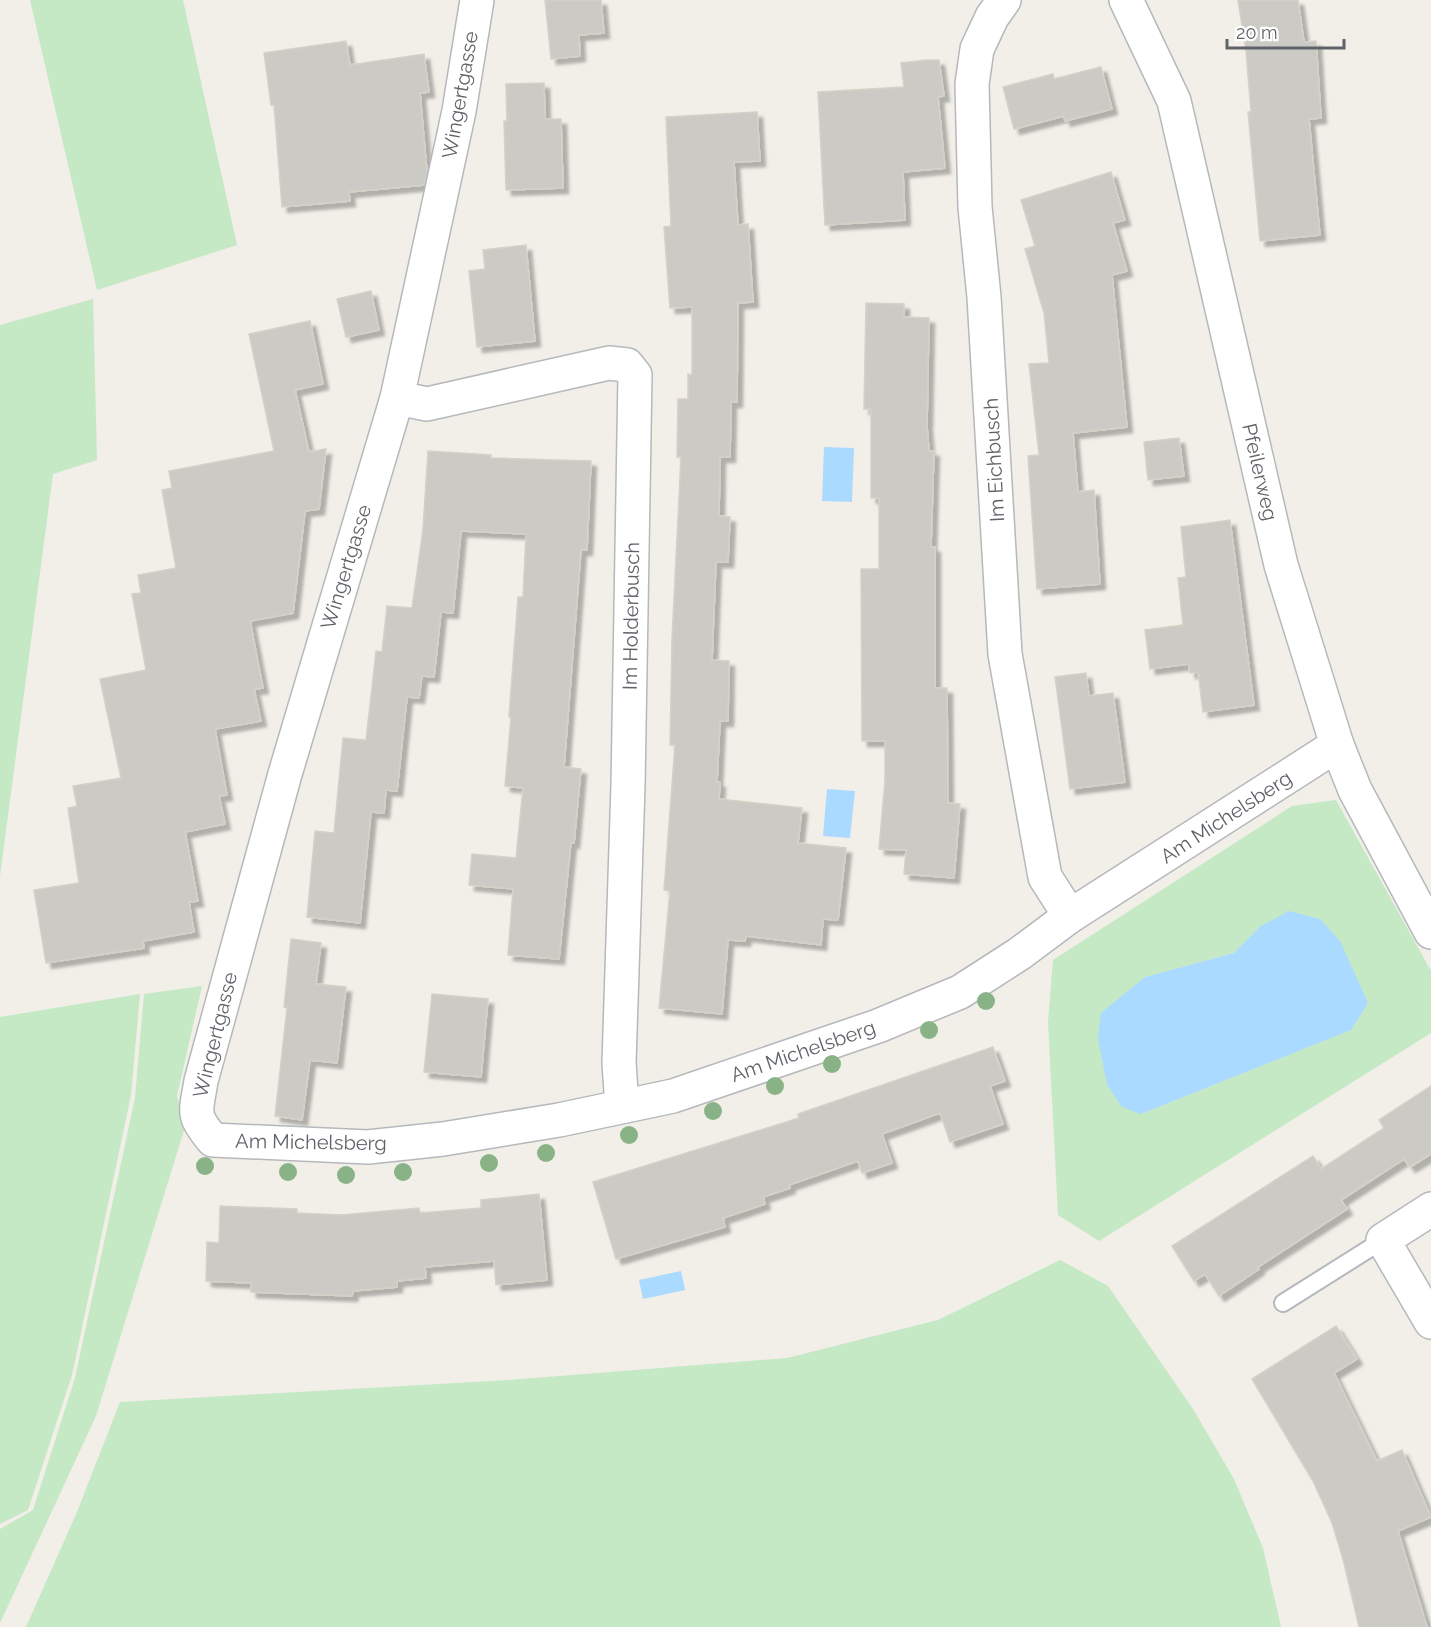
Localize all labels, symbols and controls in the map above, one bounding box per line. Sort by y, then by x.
scale bar [1227,12,1344,50]
text: 20 m [1236,22,1278,43]
street label: Wingertgasse [437,29,483,161]
street label: Im Eichbusch [979,397,1009,523]
street label: Pfeilerweg [1237,421,1283,523]
street label: Wingertgasse [316,502,376,632]
street label: Im Holderbusch [618,542,644,690]
street label: Am Michelsberg [1156,766,1296,868]
street label: Wingertgasse [188,969,242,1100]
street label: Am Michelsberg [727,1015,879,1087]
street label: Am Michelsberg [235,1129,387,1155]

